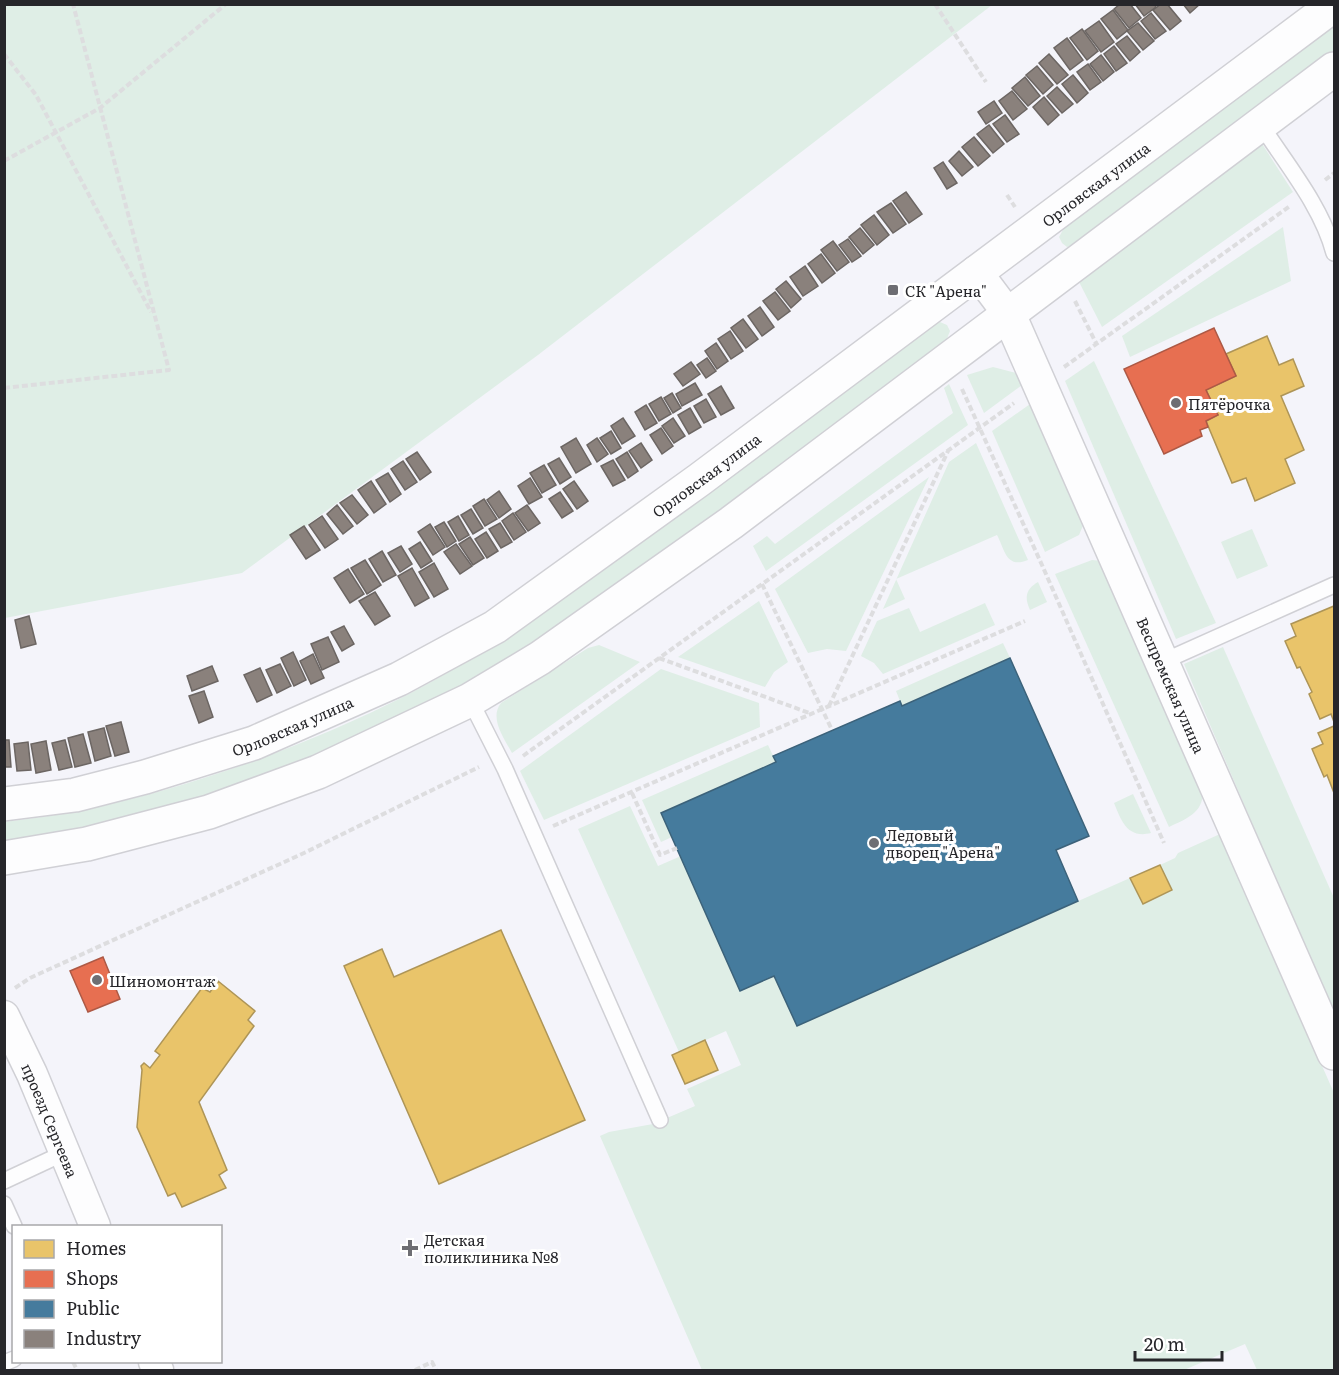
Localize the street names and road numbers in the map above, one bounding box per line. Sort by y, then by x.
street label: Орловская улица [1036,135,1155,232]
street label: Орловская улица [647,426,766,522]
street label: Веспремская улица [1132,613,1212,757]
street label: Орловская улица [229,689,357,761]
street label: проезд Сергеева [17,1059,85,1182]

